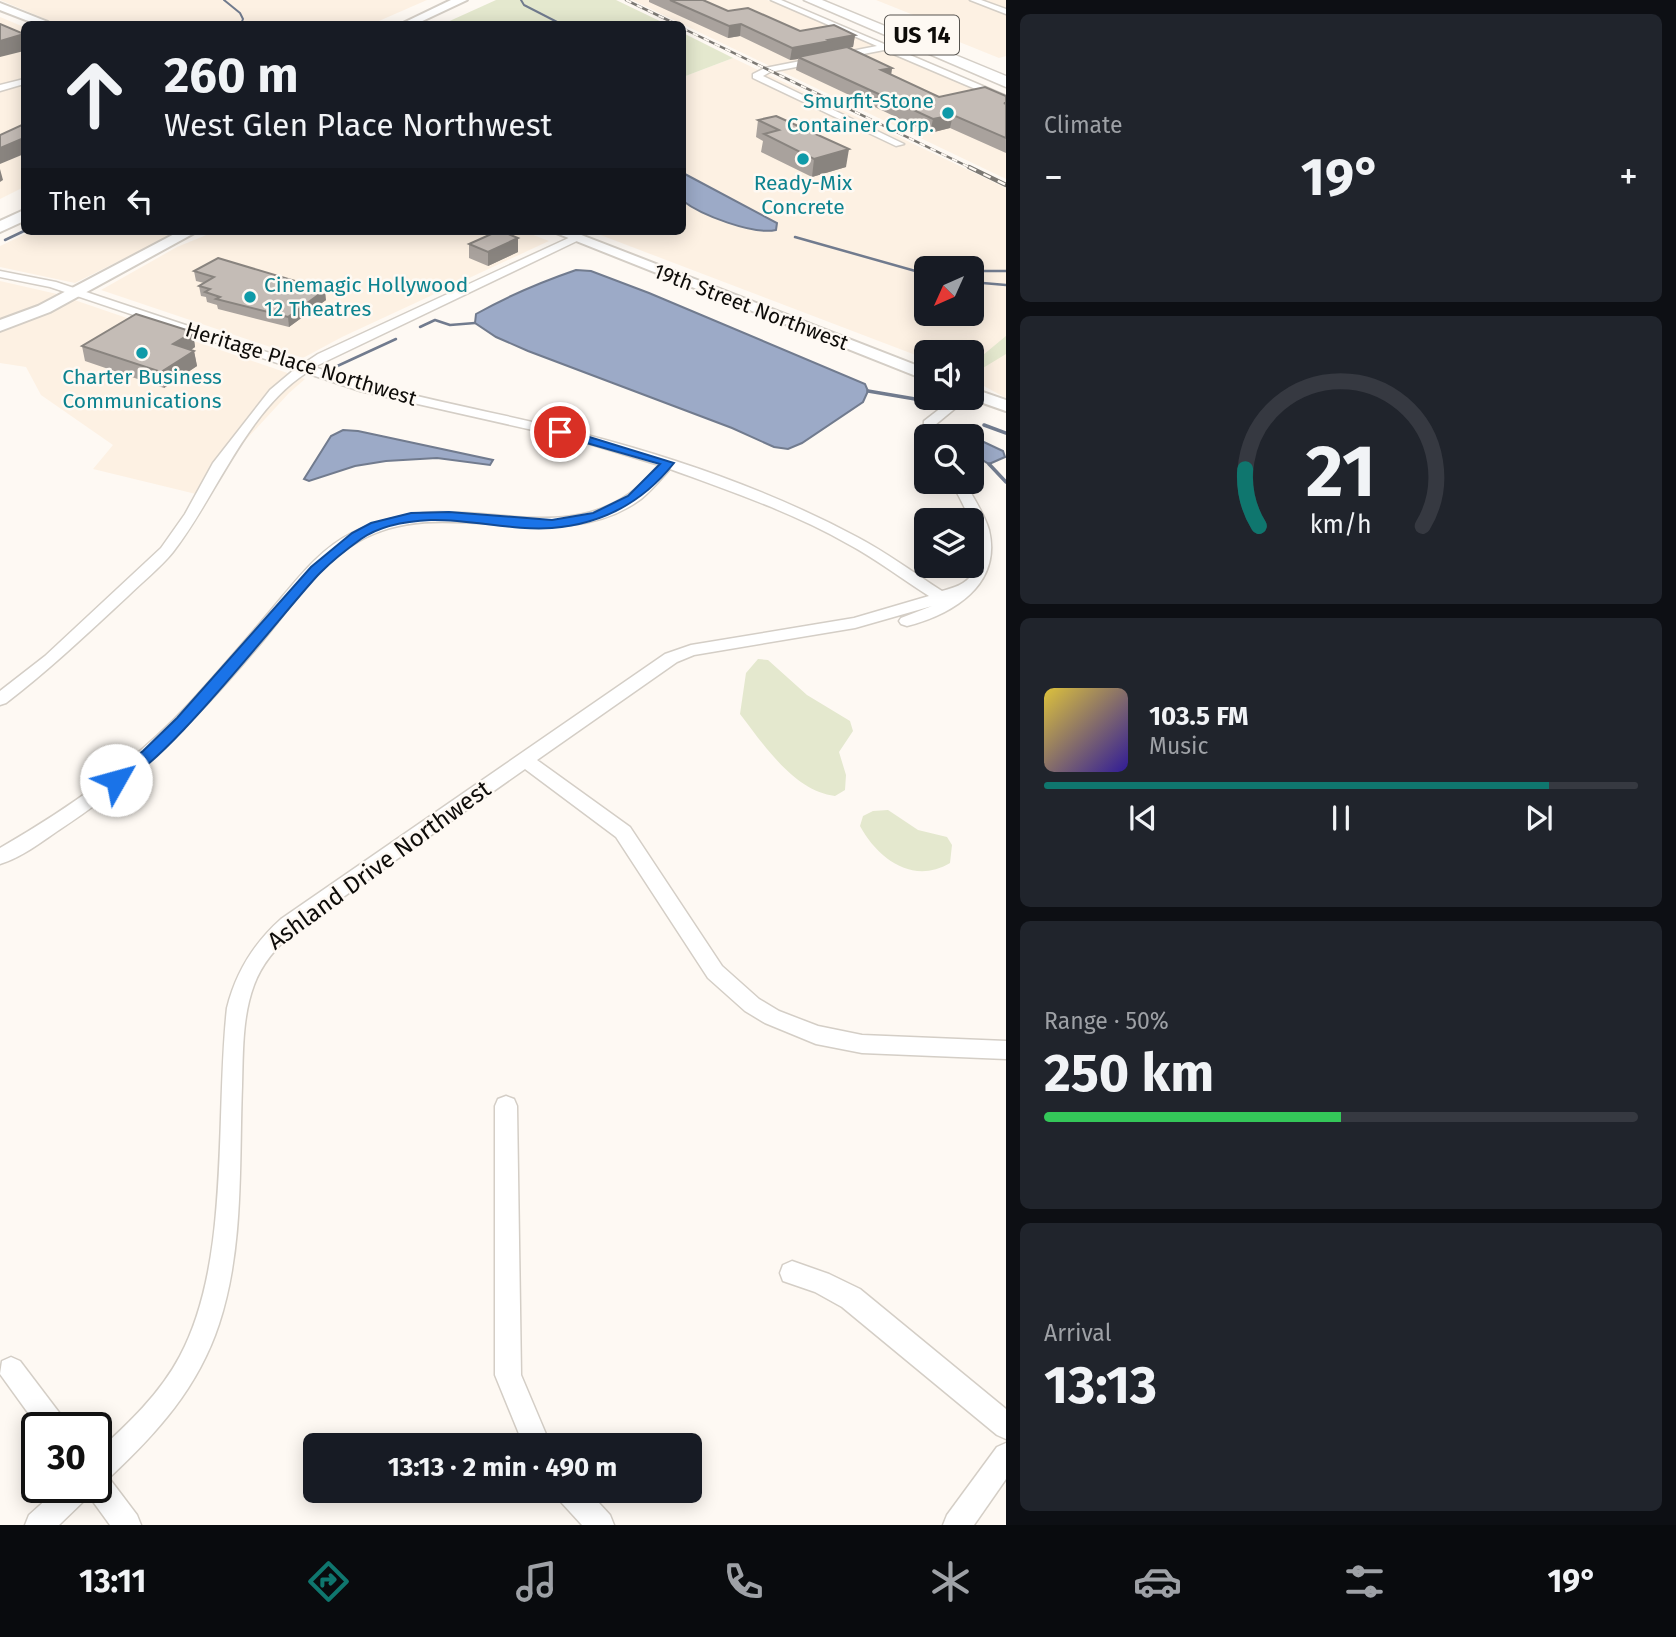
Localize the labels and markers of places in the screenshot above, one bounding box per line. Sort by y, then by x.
place label: Smurfit-Stone Container Corp. [787,88,934,138]
marker: Smurfit-Stone Container Corp. [940,105,956,121]
marker: Ready-Mix Concrete [795,151,811,167]
place label: Ready-Mix Concrete [754,170,853,220]
place label: Cinemagic Hollywood 12 Theatres [264,272,468,322]
marker: Cinemagic Hollywood 12 Theatres [242,289,258,305]
marker: Charter Business Communications [134,345,150,361]
place label: Charter Business Communications [62,364,222,414]
pin [530,402,590,462]

